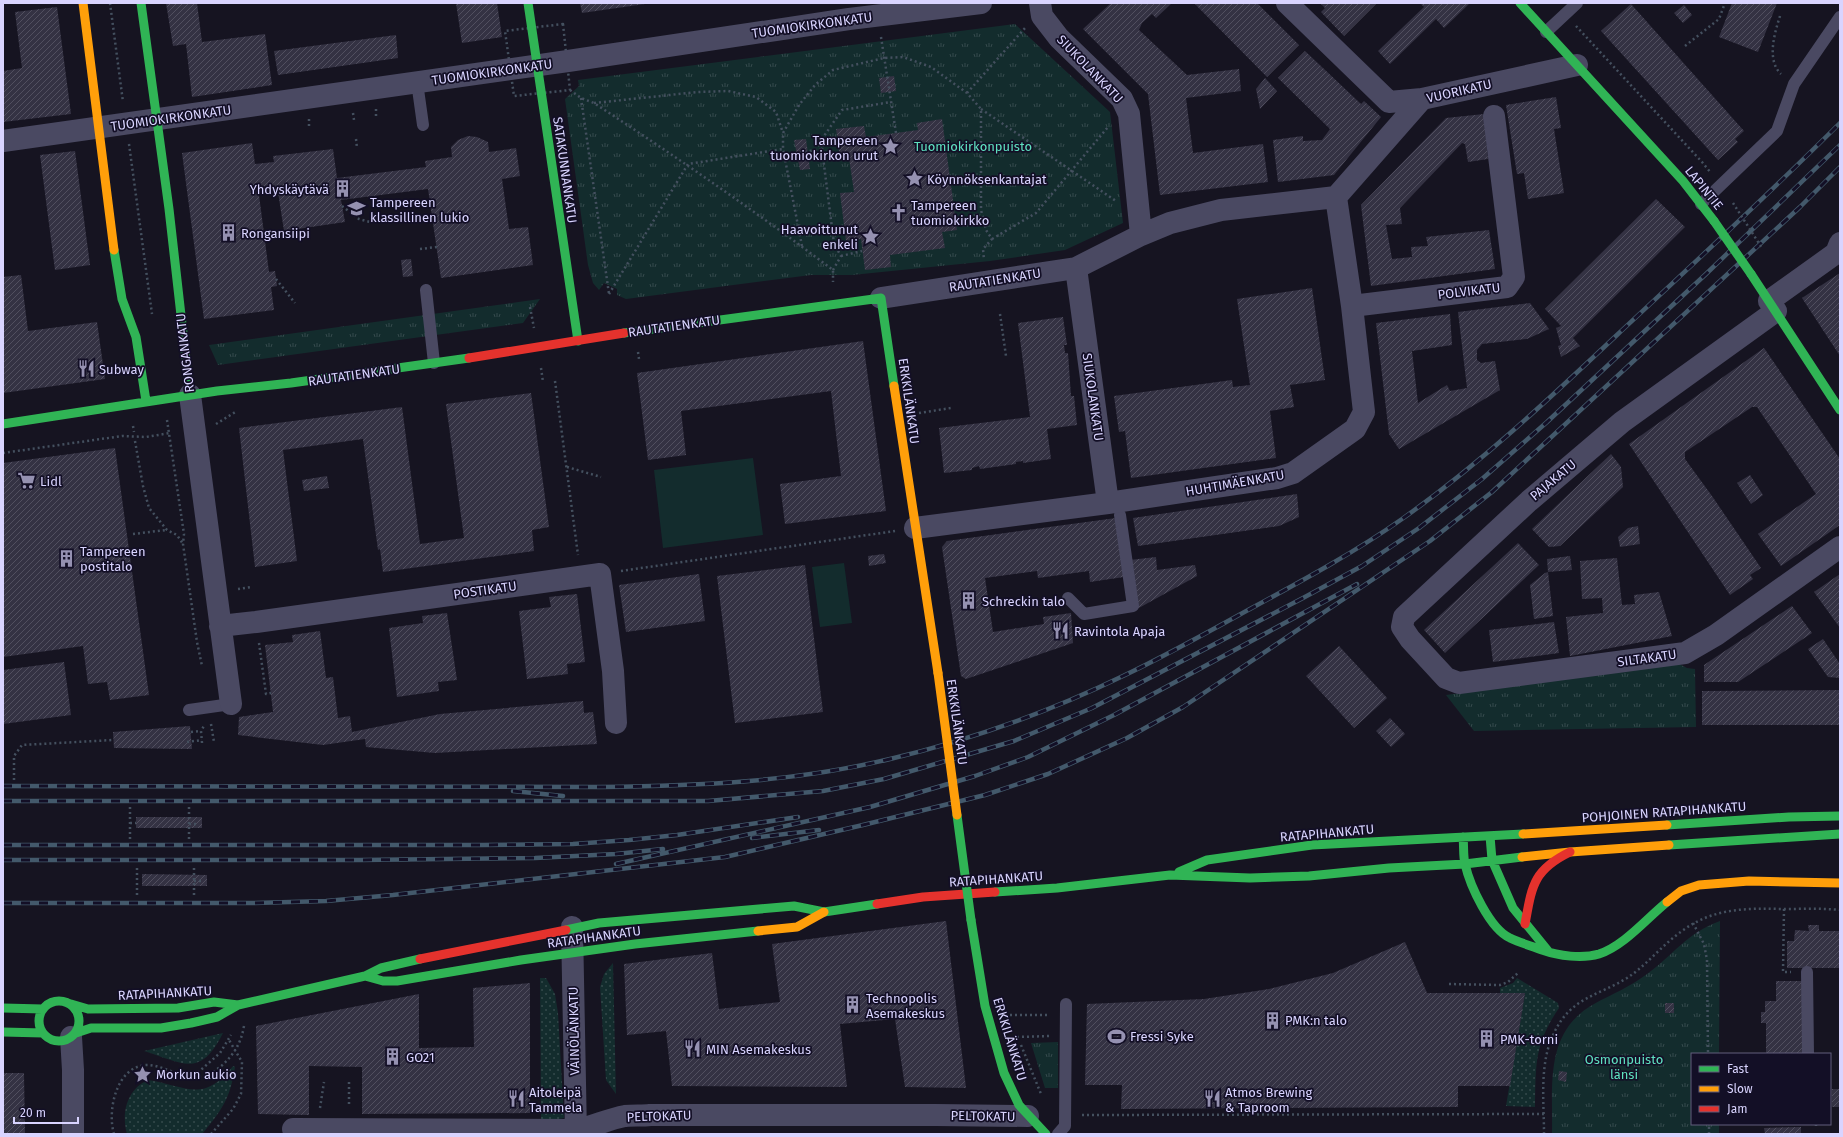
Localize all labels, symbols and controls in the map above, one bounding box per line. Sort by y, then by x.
street label: TUOMIOKIRKONKATU [751,9,873,41]
street label: SIUKOLANKATU [1054,32,1126,106]
street label: TUOMIOKIRKONKATU [431,56,553,88]
street label: VUORIKATU [1425,76,1493,106]
street label: TUOMIOKIRKONKATU [110,102,232,134]
street label: SATAKUNNANKATU [550,116,580,224]
place label: Tampereen tuomiokirkon urut [770,133,878,163]
place icon: Tampereen tuomiokirkon urut [881,137,901,157]
park label: Tuomiokirkonpuisto [914,139,1032,154]
street label: LAPINTIE [1682,163,1726,213]
place icon: Köynnöksenkantajat [904,169,924,189]
place label: Köynnöksenkantajat [927,172,1047,187]
building icon: Yhdyskäytävä [332,179,352,199]
place label: Yhdyskäytävä [250,182,329,197]
place label: Tampereen klassillinen lukio [370,195,469,225]
place label: Tampereen tuomiokirkko [911,198,989,228]
school or university icon: Tampereen klassillinen lukio [347,199,367,219]
church icon: Tampereen tuomiokirkko [888,202,908,222]
place label: Haavoittunut enkeli [781,222,858,252]
building icon: Rongansiipi [218,223,238,243]
place label: Rongansiipi [241,226,310,241]
place icon: Haavoittunut enkeli [861,226,881,246]
street label: RAUTATIENKATU [948,265,1042,295]
street label: POLVIKATU [1437,280,1501,302]
street label: RONGANKATU [173,312,197,394]
street label: RAUTATIENKATU [627,312,721,340]
street label: SIUKOLANKATU [1079,352,1107,442]
street label: ERKKILÄNKATU [896,357,922,445]
restaurant icon: Subway [76,359,96,379]
street label: RAUTATIENKATU [307,361,401,389]
place label: Subway [99,362,144,377]
street label: PAJAKATU [1527,456,1579,504]
street label: HUHTIMÄENKATU [1184,467,1286,499]
supermarket icon: Lidl [17,471,37,491]
place label: Lidl [40,474,62,489]
place label: Tampereen postitalo [80,544,146,574]
building icon: Tampereen postitalo [57,548,77,568]
street label: POSTIKATU [452,578,518,602]
building icon: Schreckin talo [959,591,979,611]
place label: Schreckin talo [982,594,1065,609]
restaurant icon: Ravintola Apaja [1051,621,1071,641]
place label: Ravintola Apaja [1074,624,1165,639]
street label: SILTAKATU [1616,646,1678,670]
street label: ERKKILÄNKATU [944,678,970,766]
street label: POHJOINEN RATAPIHANKATU [1581,799,1747,825]
street label: RATAPIHANKATU [1279,821,1375,845]
street label: RATAPIHANKATU [948,868,1044,890]
street label: RATAPIHANKATU [546,923,642,951]
street label: RATAPIHANKATU [117,983,213,1003]
street label: VÄINÖLÄNKATU [565,986,582,1076]
place label: Technopolis Asemakeskus [866,991,945,1021]
building icon: Technopolis Asemakeskus [843,995,863,1015]
street label: ERKKILÄNKATU [990,995,1030,1083]
building icon: PMK:n talo [1262,1010,1282,1030]
place label: PMK:n talo [1285,1013,1347,1028]
sports icon: Fressi Syke [1107,1026,1127,1046]
place label: Fressi Syke [1130,1029,1194,1044]
building icon: PMK-torni [1477,1029,1497,1049]
place label: PMK-torni [1500,1032,1558,1047]
restaurant icon: MIN Asemakeskus [683,1039,703,1059]
place label: MIN Asemakeskus [706,1042,811,1057]
building icon: GO21 [383,1047,403,1067]
place label: GO21 [406,1050,435,1065]
park label: Osmonpuisto länsi [1585,1052,1663,1082]
legend [1691,1053,1831,1125]
text: Fast [1727,1062,1749,1076]
place icon: Morkun aukio [133,1064,153,1084]
place label: Morkun aukio [156,1067,236,1082]
text: Slow [1727,1082,1753,1096]
place label: Aitoleipä Tammela [529,1085,582,1115]
place label: Atmos Brewing & Taproom [1225,1085,1313,1115]
restaurant icon: Aitoleipä Tammela [506,1089,526,1109]
restaurant icon: Atmos Brewing & Taproom [1202,1089,1222,1109]
scale bar [14,1099,78,1125]
text: Jam [1727,1102,1747,1116]
text: 20 m [20,1106,46,1120]
street label: PELTOKATU [626,1107,692,1125]
street label: PELTOKATU [950,1108,1016,1124]

